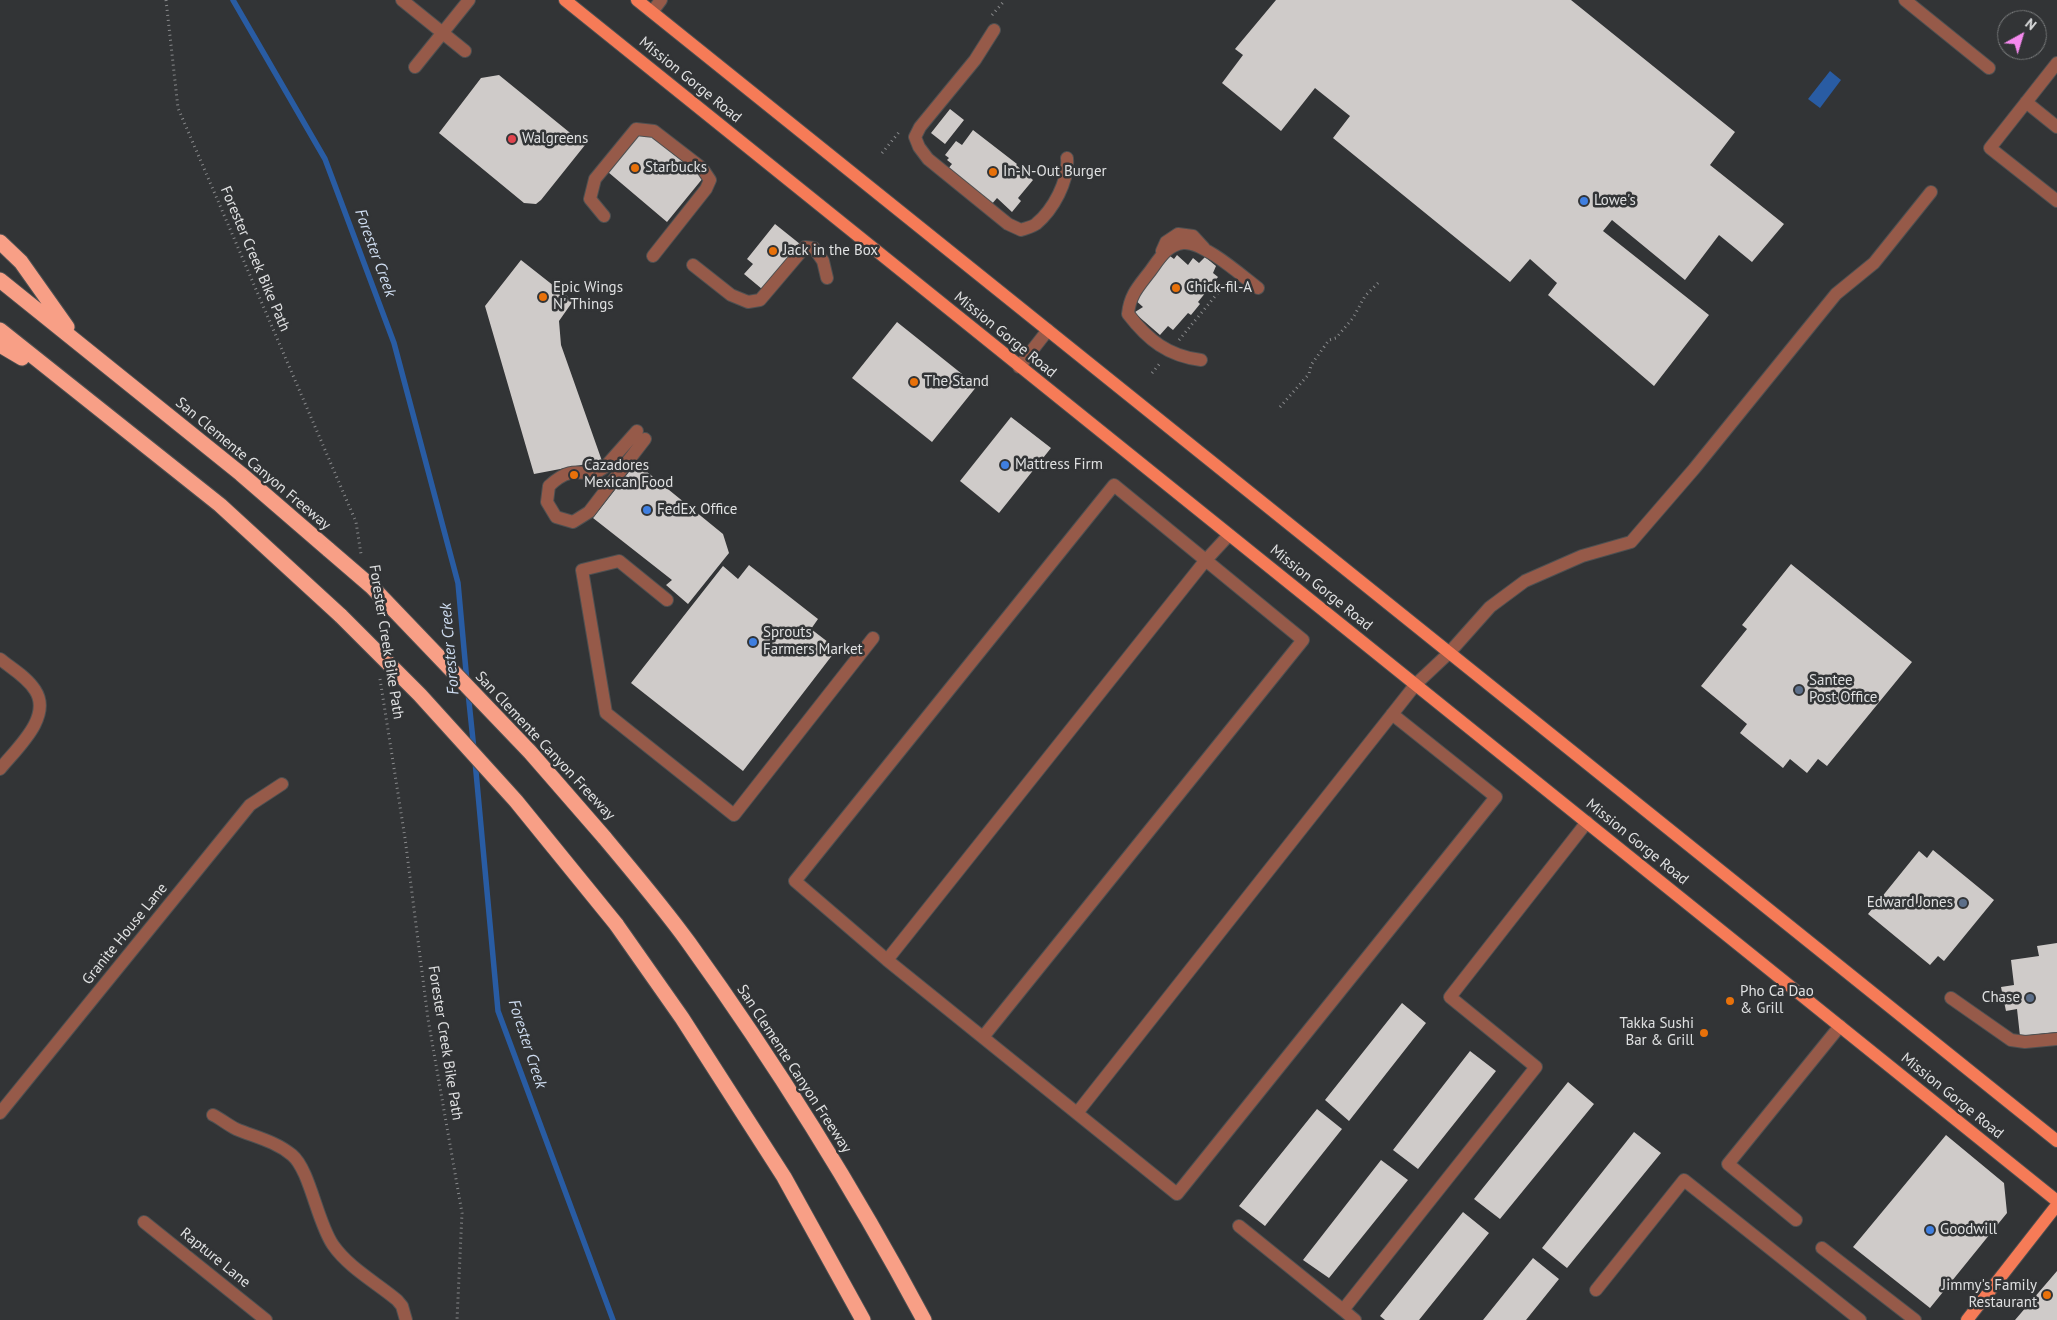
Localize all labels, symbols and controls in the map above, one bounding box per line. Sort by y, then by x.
north arrow [1997,10,2047,60]
text: N [2022,14,2040,34]
street label: Mission Gorge Road [635,33,745,127]
place label: Walgreens [522,130,588,148]
marker: Walgreens [506,133,518,145]
place label: Starbucks [645,159,707,177]
marker: Starbucks [629,162,641,174]
place label: In-N-Out Burger [1003,163,1107,181]
marker: In-N-Out Burger [987,166,999,178]
street label: Forester Creek Bike Path [216,184,294,334]
place label: Lowe's [1594,192,1636,210]
marker: Lowe's [1578,195,1590,207]
water label: Forester Creek [350,206,400,300]
place label: Jack in the Box [783,242,878,260]
marker: Jack in the Box [767,245,779,257]
place label: Epic Wings N' Things [553,279,623,314]
place label: Chick-fil-A [1186,279,1252,297]
marker: Chick-fil-A [1170,282,1182,294]
street label: Mission Gorge Road [950,288,1060,382]
marker: Epic Wings N' Things [537,291,549,303]
place label: The Stand [924,373,989,391]
marker: The Stand [908,376,920,388]
street label: San Clemente Canyon Freeway [172,394,334,534]
place label: Mattress Firm [1015,456,1103,474]
place label: Cazadores Mexican Food [584,457,673,492]
marker: Mattress Firm [999,459,1011,471]
marker: Cazadores Mexican Food [568,469,580,481]
place label: FedEx Office [657,501,737,519]
marker: FedEx Office [641,504,653,516]
street label: Mission Gorge Road [1266,541,1376,635]
street label: Forester Creek Bike Path [365,563,407,721]
water label: Forester Creek [436,602,464,696]
place label: Sprouts Farmers Market [763,624,863,659]
marker: Sprouts Farmers Market [747,636,759,648]
street label: San Clemente Canyon Freeway [471,668,619,824]
place label: Santee Post Office [1809,672,1877,707]
marker: Santee Post Office [1793,684,1805,696]
street label: Mission Gorge Road [1582,795,1692,889]
street label: Granite House Lane [79,880,171,988]
place label: Edward Jones [1867,894,1953,912]
marker: Edward Jones [1957,897,1969,909]
street label: Forester Creek Bike Path [424,964,466,1122]
street label: San Clemente Canyon Freeway [733,981,855,1157]
place label: Pho Ca Dao & Grill [1740,983,1814,1018]
place label: Chase [1982,989,2020,1007]
marker: Chase [2024,992,2036,1004]
marker: Pho Ca Dao & Grill [1724,995,1736,1007]
water label: Forester Creek [504,997,550,1091]
place label: Takka Sushi Bar & Grill [1619,1015,1694,1050]
marker: Takka Sushi Bar & Grill [1698,1027,1710,1039]
street label: Mission Gorge Road [1897,1049,2007,1143]
place label: Goodwill [1940,1221,1997,1239]
street label: Rapture Lane [176,1224,254,1292]
marker: Goodwill [1924,1224,1936,1236]
place label: Jimmy's Family Restaurant [1942,1277,2037,1312]
marker: Jimmy's Family Restaurant [2041,1289,2053,1301]

